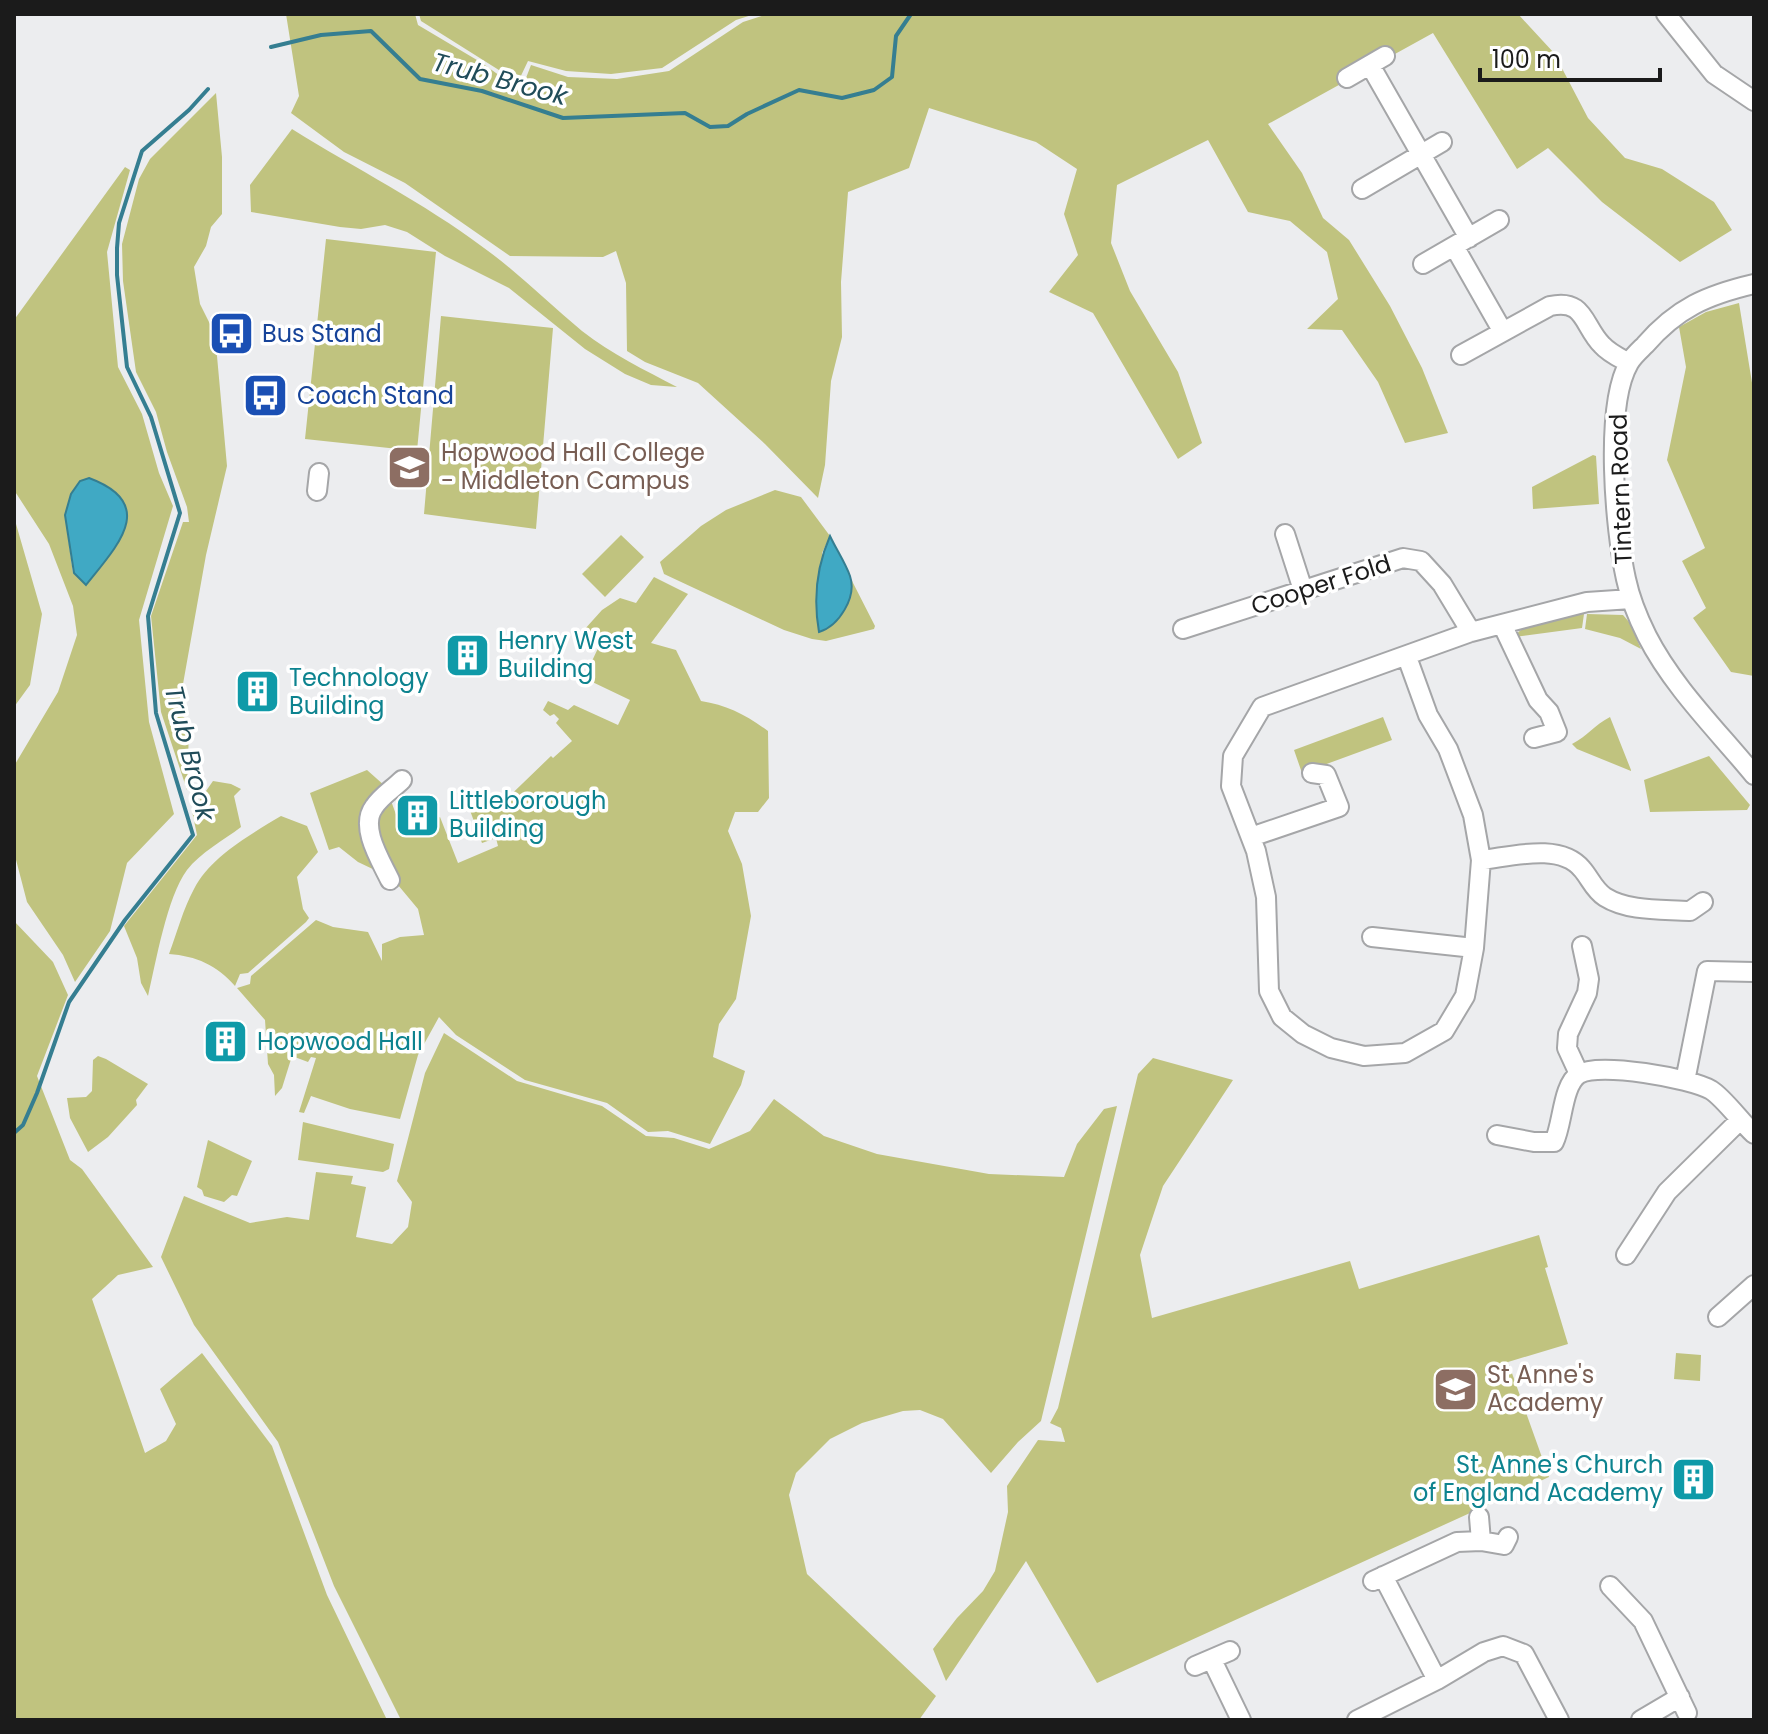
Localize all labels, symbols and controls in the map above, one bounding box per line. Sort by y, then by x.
scale bar [1480,32,1660,82]
text: 100 m [1492,43,1561,76]
water label: Trub Brook [429,44,573,115]
bus stop icon: Bus Stand [207,310,255,358]
place label: Bus Stand [262,317,382,350]
bus stop icon: Coach Stand [242,372,290,420]
place label: Coach Stand [297,379,454,412]
street label: Tintern Road [1601,413,1640,565]
place label: Hopwood Hall College - Middleton Campus [441,436,705,497]
school or university icon: Hopwood Hall College - Middleton Campus [386,443,434,491]
street label: Cooper Fold [1247,546,1395,623]
place label: Henry West Building [498,624,633,685]
building icon: Henry West Building [443,631,491,679]
place label: Technology Building [289,661,429,722]
building icon: Technology Building [234,668,282,716]
water label: Trub Brook [156,682,225,826]
place label: Littleborough Building [449,784,606,845]
building icon: Littleborough Building [394,791,442,839]
building icon: Hopwood Hall [202,1018,250,1066]
place label: Hopwood Hall [257,1025,423,1058]
place label: St Anne's Academy [1487,1358,1604,1419]
school or university icon: St Anne's Academy [1432,1365,1480,1413]
place label: St. Anne's Church of England Academy [1413,1448,1663,1509]
building icon: St. Anne's Church of England Academy [1670,1455,1718,1503]

